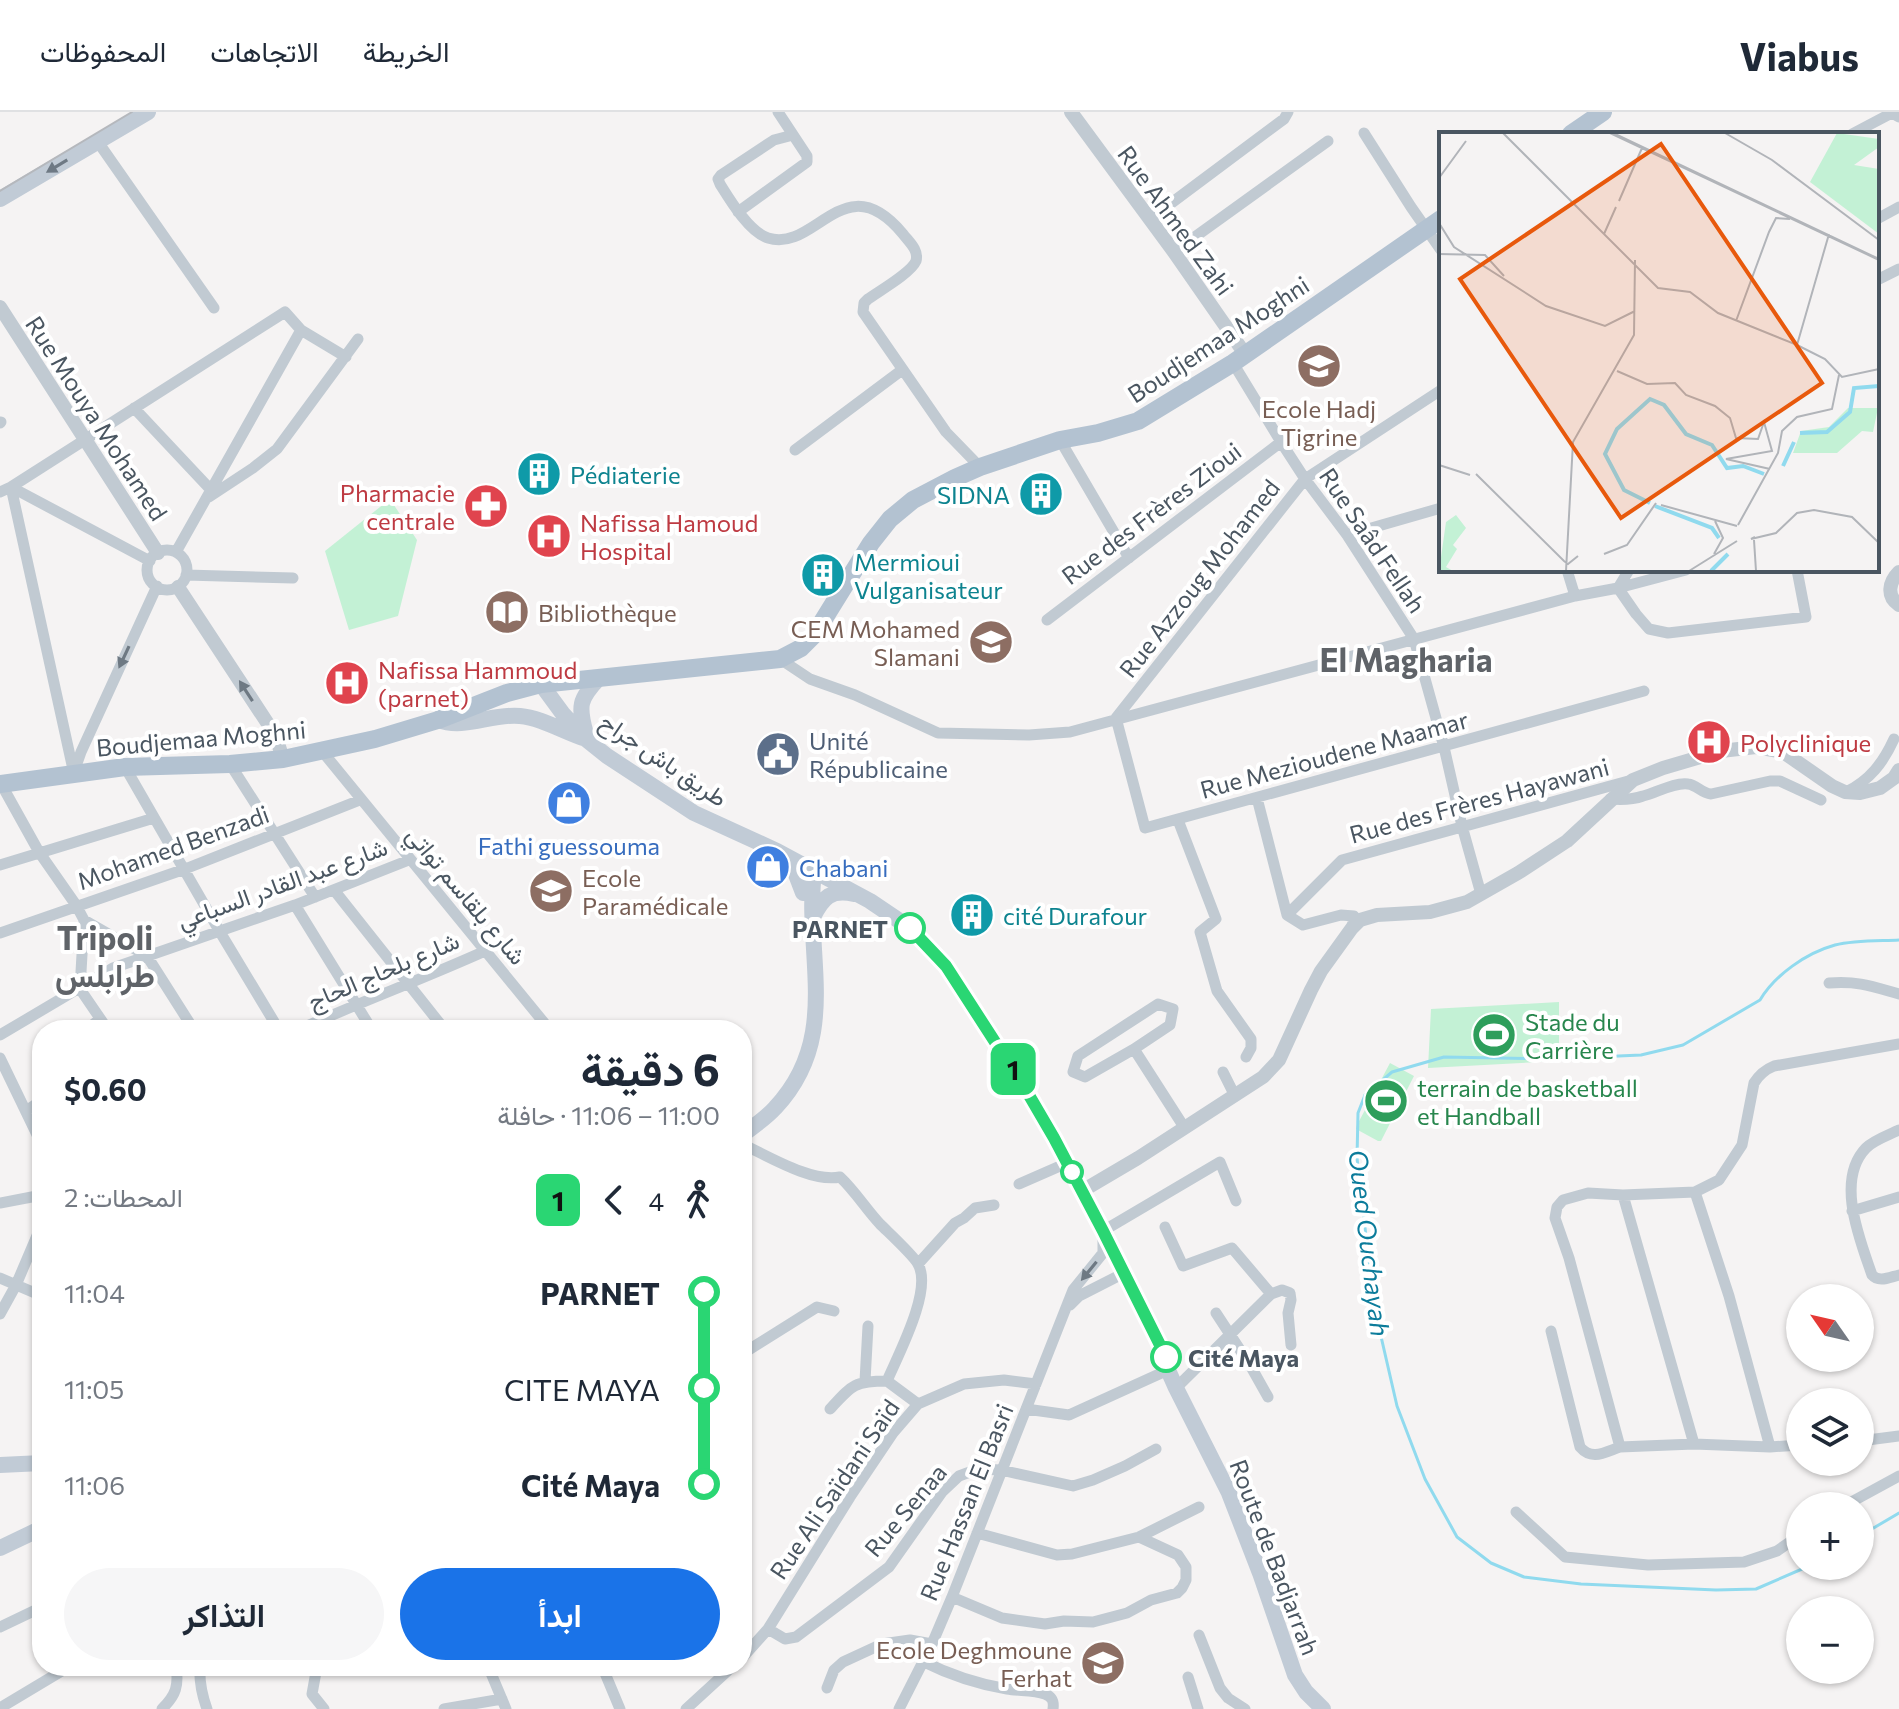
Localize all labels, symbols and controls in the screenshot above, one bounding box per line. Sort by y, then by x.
text: Viabus [1740,32,1859,79]
text: المحفوظات [40,34,166,68]
text: الاتجاهات [210,34,319,68]
text: الخريطة [363,34,449,68]
inset map [1439,132,1879,572]
street label: Rue Ahmed Zahi [1112,140,1240,300]
one-way arrow [46,159,68,173]
street label: Boudjemaa Moghni [1122,270,1314,408]
street label: Rue Mouya Mohamed [20,310,174,526]
school or university icon: Ecole Hadj Tigrine [1295,342,1343,390]
place label: Ecole Hadj Tigrine [1262,394,1376,451]
street label: Rue des Frères Zioui [1055,436,1247,590]
building icon: Pédiaterie [515,450,563,498]
place label: Pédiaterie [570,460,681,489]
street label: Rue Saâd Fellah [1314,462,1432,618]
building icon: SIDNA [1017,470,1065,518]
street label: Rue Azzoug Mohamed [1113,473,1285,683]
place label: Pharmacie centrale [340,478,455,535]
place label: SIDNA [937,480,1010,509]
pharmacy icon: Pharmacie centrale [462,482,510,530]
place label: Nafissa Hamoud Hospital [580,508,758,565]
hospital icon: Nafissa Hamoud Hospital [525,512,573,560]
place label: Mermioui Vulganisateur [854,547,1003,604]
building icon: Mermioui Vulganisateur [799,551,847,599]
library icon: Bibliothèque [483,588,531,636]
place label: Bibliothèque [538,598,677,627]
place label: CEM Mohamed Slamani [791,614,960,671]
school or university icon: CEM Mohamed Slamani [967,618,1015,666]
district label: El Magharia [1319,639,1493,679]
one-way arrow [117,646,131,669]
place label: Nafissa Hammoud (parnet) [378,655,577,712]
hospital icon: Nafissa Hammoud (parnet) [323,659,371,707]
one-way arrow [239,680,254,701]
street label: Rue Mezioudene Maamar [1197,704,1472,804]
street label: طريق باش جراح [593,706,733,815]
street label: Boudjemaa Moghni [95,714,307,762]
hospital icon: Polyclinique [1685,718,1733,766]
place label: Unité Républicaine [809,726,948,783]
place label: Polyclinique [1740,728,1871,757]
public building icon: Unité Républicaine [754,730,802,778]
street label: Rue des Frères Hayawani [1346,751,1612,849]
shop icon: Fathi guessouma [545,779,593,827]
street label: Mohamed Benzadi [73,799,273,895]
street label: شارع بلقاسم تواتي [396,820,533,974]
street label: شارع عبد القادر السباعي [173,831,393,940]
place label: Fathi guessouma [478,831,660,860]
shop icon: Chabani [744,843,792,891]
place label: Chabani [799,853,888,882]
place label: Ecole Paramédicale [582,863,728,920]
school or university icon: Ecole Paramédicale [527,867,575,915]
building icon: cité Durafour [948,891,996,939]
place label: cité Durafour [1003,901,1148,930]
marker: PARNET [895,913,925,943]
place label: PARNET [792,914,888,943]
district label: Tripoli طرابلس [55,917,155,996]
street label: شارع بلحاج الحاج [303,925,464,1018]
place label: Stade du Carrière [1525,1007,1620,1064]
sports icon: Stade du Carrière [1470,1011,1518,1059]
text: 6 دقيقة [581,1041,720,1095]
line badge: 1 [987,1043,1039,1095]
text: 1 [1007,1052,1019,1086]
text: $0.60 [64,1070,147,1107]
place label: terrain de basketball et Handball [1417,1073,1638,1130]
sports icon: terrain de basketball et Handball [1362,1077,1410,1125]
text: 11:00 – 11:06 · حافلة [497,1099,720,1130]
water label: Oued Ouchayah [1343,1148,1397,1338]
unlabelled marker [1061,1161,1083,1183]
icon: back [592,1178,636,1222]
icon: walk [676,1178,720,1222]
text: المحطات: 2 [64,1181,183,1212]
text: 1 [552,1183,564,1217]
text: 4 [648,1185,664,1216]
one-way arrow [1082,1261,1098,1281]
text: PARNET [540,1274,660,1311]
text: 11:04 [64,1277,125,1308]
north arrow [1786,1284,1874,1372]
map controls [1786,1284,1874,1684]
marker: Cité Maya [1151,1342,1181,1372]
place label: Cité Maya [1188,1343,1299,1372]
text: CITE MAYA [504,1370,660,1407]
text: 11:05 [64,1373,124,1404]
button: layers [1786,1388,1874,1476]
street label: Rue Ali Saïdani Saïd [763,1394,905,1584]
street label: Rue Hassan El Basri [913,1399,1019,1605]
street label: Route de Badjarrah [1224,1455,1326,1659]
street label: Rue Senaa [858,1458,952,1562]
text: Cité Maya [521,1466,660,1503]
text: 11:06 [64,1469,125,1500]
button: + [1786,1492,1874,1580]
button: التذاكر [64,1568,384,1660]
button: ابدأ [400,1568,720,1660]
button: − [1786,1596,1874,1684]
place label: Ecole Deghmoune Ferhat [876,1635,1072,1692]
school or university icon: Ecole Deghmoune Ferhat [1079,1639,1127,1687]

